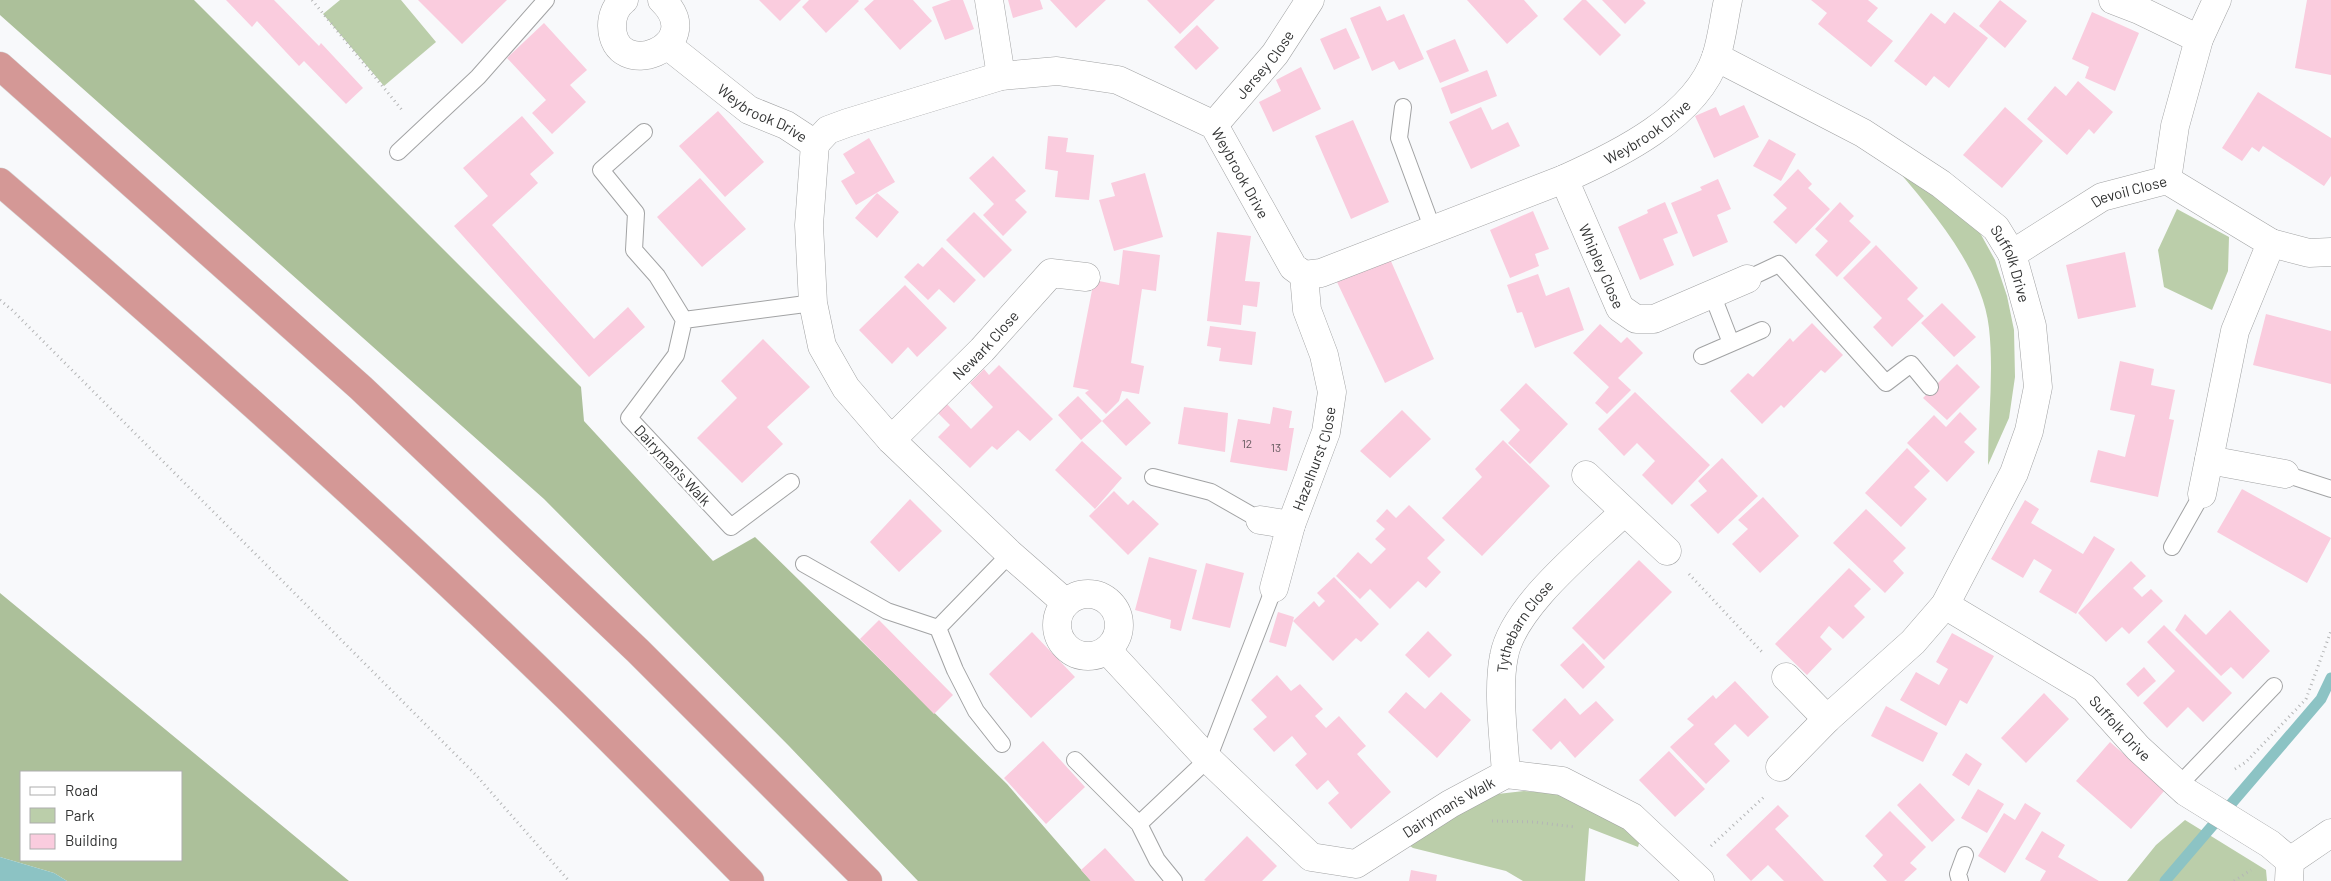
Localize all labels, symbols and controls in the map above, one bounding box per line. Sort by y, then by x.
street label: Jersey Close [1232,27,1297,102]
street label: Weybrook Drive [714,80,811,146]
street label: Weybrook Drive [1601,96,1694,168]
street label: Weybrook Drive [1208,124,1273,221]
street label: Devoil Close [2087,171,2169,211]
street label: Whipley Close [1576,221,1628,311]
street label: Suffolk Drive [1987,221,2034,304]
street label: Newark Close [949,307,1022,383]
street label: Hazelhurst Close [1288,405,1339,513]
street label: Dairyman's Walk [631,421,715,510]
house number: 12 [1242,436,1252,450]
house number: 13 [1271,440,1281,454]
street label: Tythebarn Close [1493,576,1557,674]
street label: Suffolk Drive [2086,692,2155,765]
legend [20,771,182,861]
street label: Dairyman's Walk [1399,773,1498,841]
text: Road [65,781,98,799]
text: Park [65,806,95,824]
text: Building [65,831,118,849]

